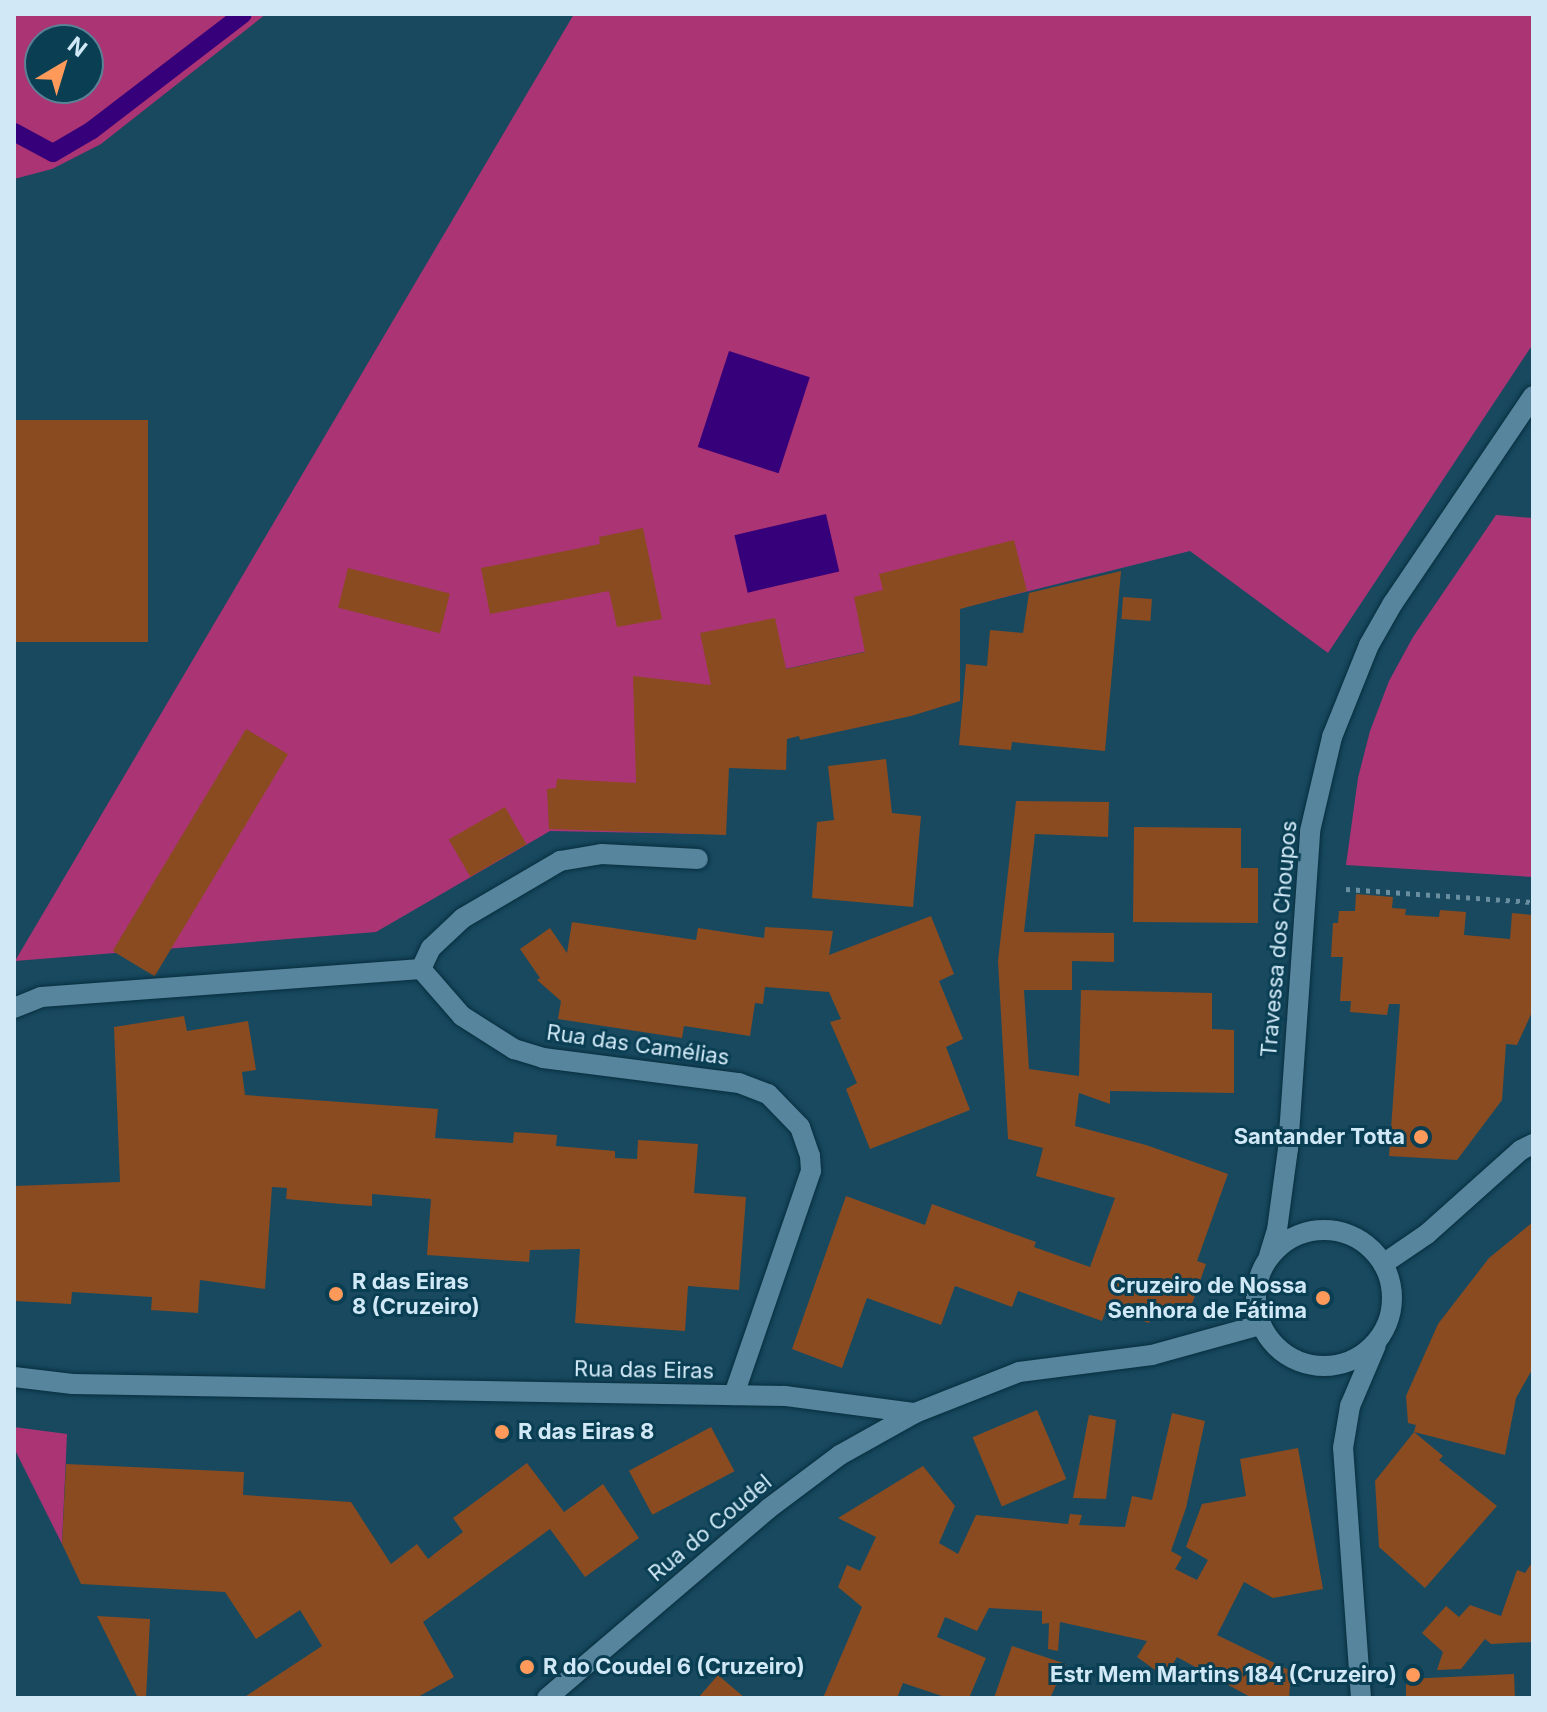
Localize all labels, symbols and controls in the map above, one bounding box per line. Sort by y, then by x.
north arrow [24,24,104,104]
text: N [63,31,92,62]
street label: Travessa dos Choupos [1255,819,1303,1059]
street label: Rua das Camélias [545,1019,731,1071]
place label: Santander Totta [1234,1124,1405,1150]
marker: Santander Totta [1412,1128,1430,1146]
place label: R das Eiras 8 (Cruzeiro) [352,1268,480,1320]
place label: Cruzeiro de Nossa Senhora de Fátima [1108,1272,1307,1324]
marker: R das Eiras 8 (Cruzeiro) [327,1285,345,1303]
marker: Cruzeiro de Nossa Senhora de Fátima [1314,1289,1332,1307]
street label: Rua das Eiras [574,1356,714,1384]
place label: R das Eiras 8 [518,1419,654,1445]
marker: R das Eiras 8 [493,1423,511,1441]
street label: Rua do Coudel [643,1469,777,1587]
place label: R do Coudel 6 (Cruzeiro) [543,1654,805,1680]
marker: R do Coudel 6 (Cruzeiro) [518,1658,536,1676]
place label: Estr Mem Martins 184 (Cruzeiro) [1050,1662,1397,1688]
marker: Estr Mem Martins 184 (Cruzeiro) [1404,1666,1422,1684]

